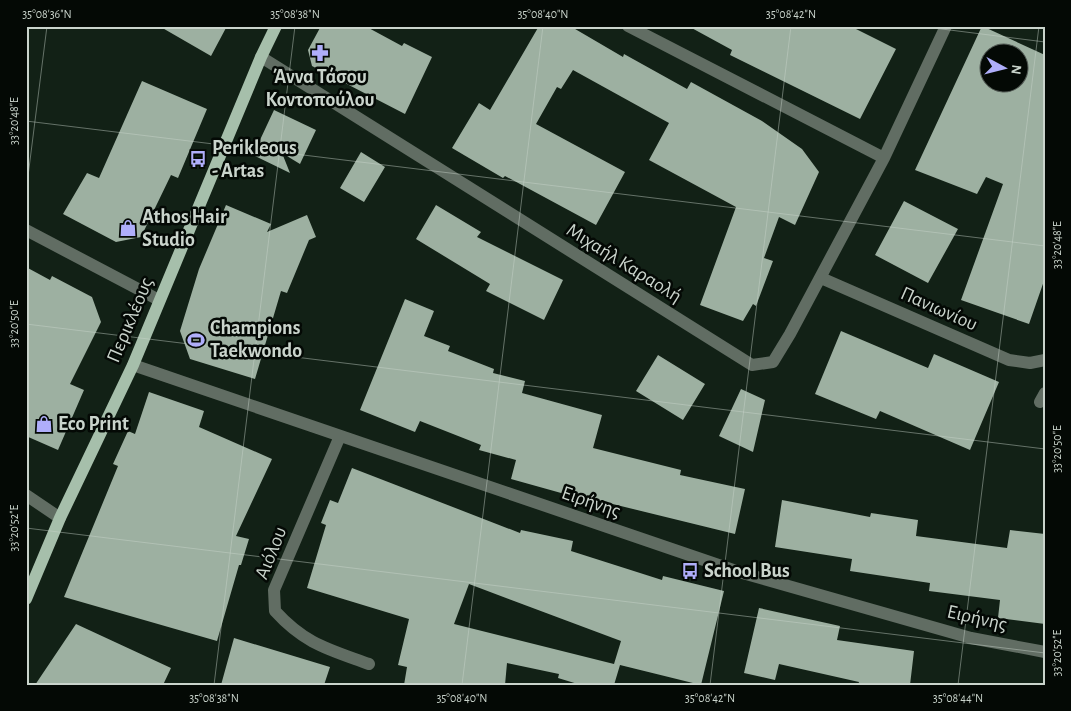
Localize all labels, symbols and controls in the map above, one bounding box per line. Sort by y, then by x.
text: 35°08'36"N [22,8,72,20]
text: 35°08'38"N [270,8,320,20]
text: 35°08'40"N [517,8,569,20]
text: 35°08'42"N [766,8,816,20]
north arrow [978,42,1028,92]
pharmacy icon: Άννα Τάσου Κοντοπούλου [310,43,330,63]
text: N [1008,64,1023,75]
place label: Άννα Τάσου Κοντοπούλου [266,67,374,110]
text: 33°20'48"E [8,97,20,145]
place label: Perikleous - Artas [212,138,297,181]
bus stop icon: Perikleous - Artas [188,149,208,169]
place label: Athos Hair Studio [142,207,227,250]
shop icon: Athos Hair Studio [118,218,138,238]
street label: Μιχαήλ Καραολή [563,220,685,306]
text: 33°20'48"E [1051,221,1063,269]
street label: Περικλέους [103,274,157,365]
street label: Πανιωνίου [898,283,980,335]
text: 33°20'50"E [8,300,20,348]
place label: Champions Taekwondo [210,318,302,361]
sports icon: Champions Taekwondo [186,330,206,350]
shop icon: Eco Print [34,414,54,434]
place label: Eco Print [58,414,129,434]
text: 33°20'50"E [1051,425,1063,473]
street label: Ειρήνης [559,483,623,521]
text: 33°20'52"E [8,504,20,551]
street label: Αιόλου [252,524,290,582]
bus stop icon: School Bus [680,561,700,581]
place label: School Bus [704,561,790,581]
street label: Ειρήνης [945,601,1009,635]
text: 33°20'52"E [1051,629,1063,676]
text: 35°08'38"N [189,692,239,704]
text: 35°08'40"N [436,692,488,704]
text: 35°08'42"N [685,692,735,704]
text: 35°08'44"N [933,692,983,704]

